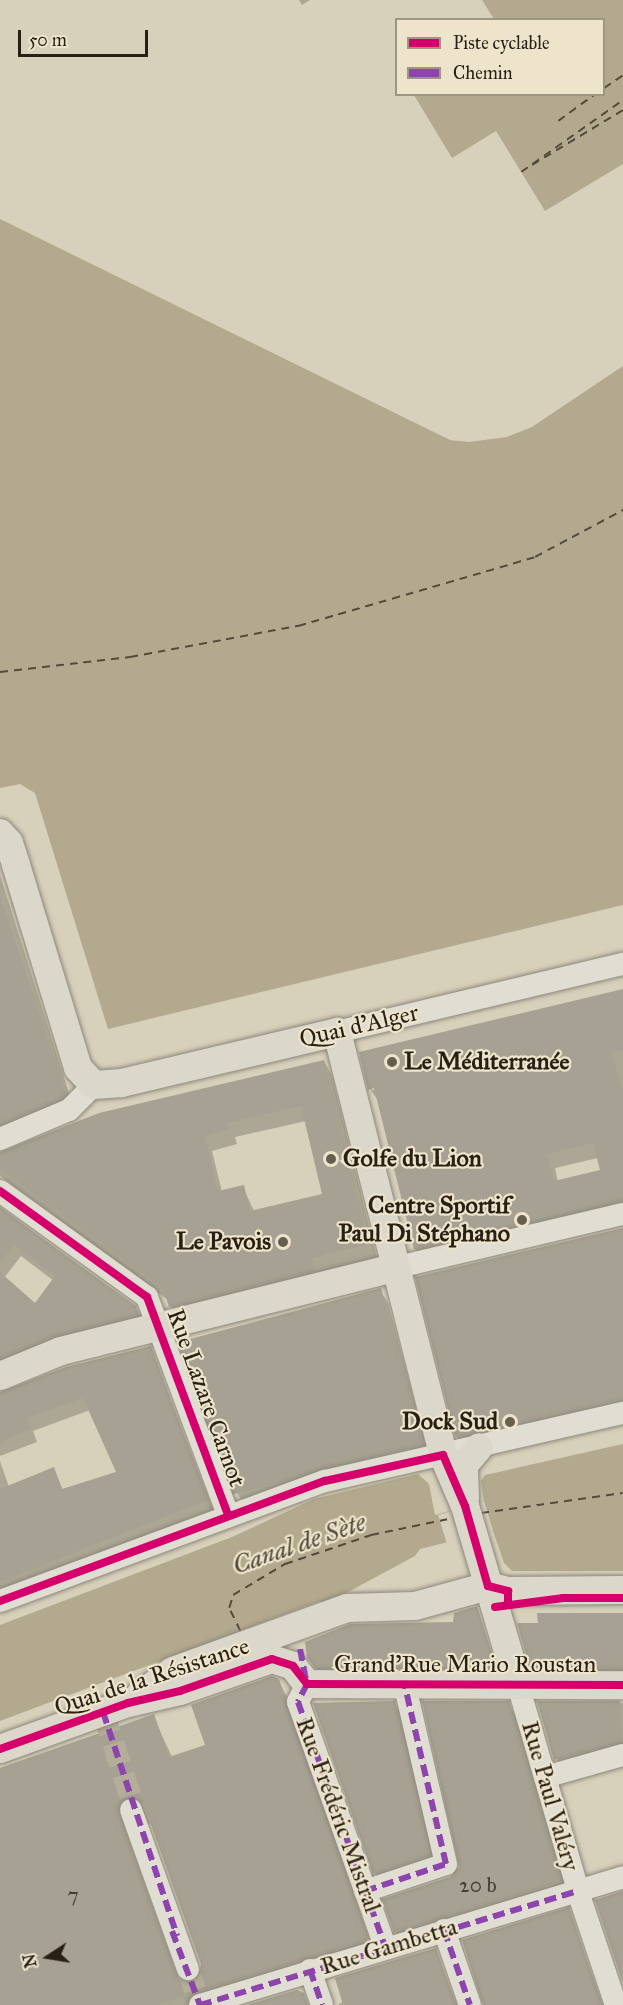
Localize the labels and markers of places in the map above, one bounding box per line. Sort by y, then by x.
place label: Le Méditerranée [404,1048,570,1076]
marker: Le Méditerranée [385,1055,399,1069]
place label: Golfe du Lion [343,1145,482,1173]
marker: Golfe du Lion [324,1152,338,1166]
place label: Centre Sportif Paul Di Stéphano [339,1192,510,1248]
marker: Centre Sportif Paul Di Stéphano [515,1213,529,1227]
place label: Le Pavois [176,1228,271,1256]
marker: Le Pavois [276,1235,290,1249]
place label: Dock Sud [402,1408,498,1436]
marker: Dock Sud [503,1415,517,1429]

